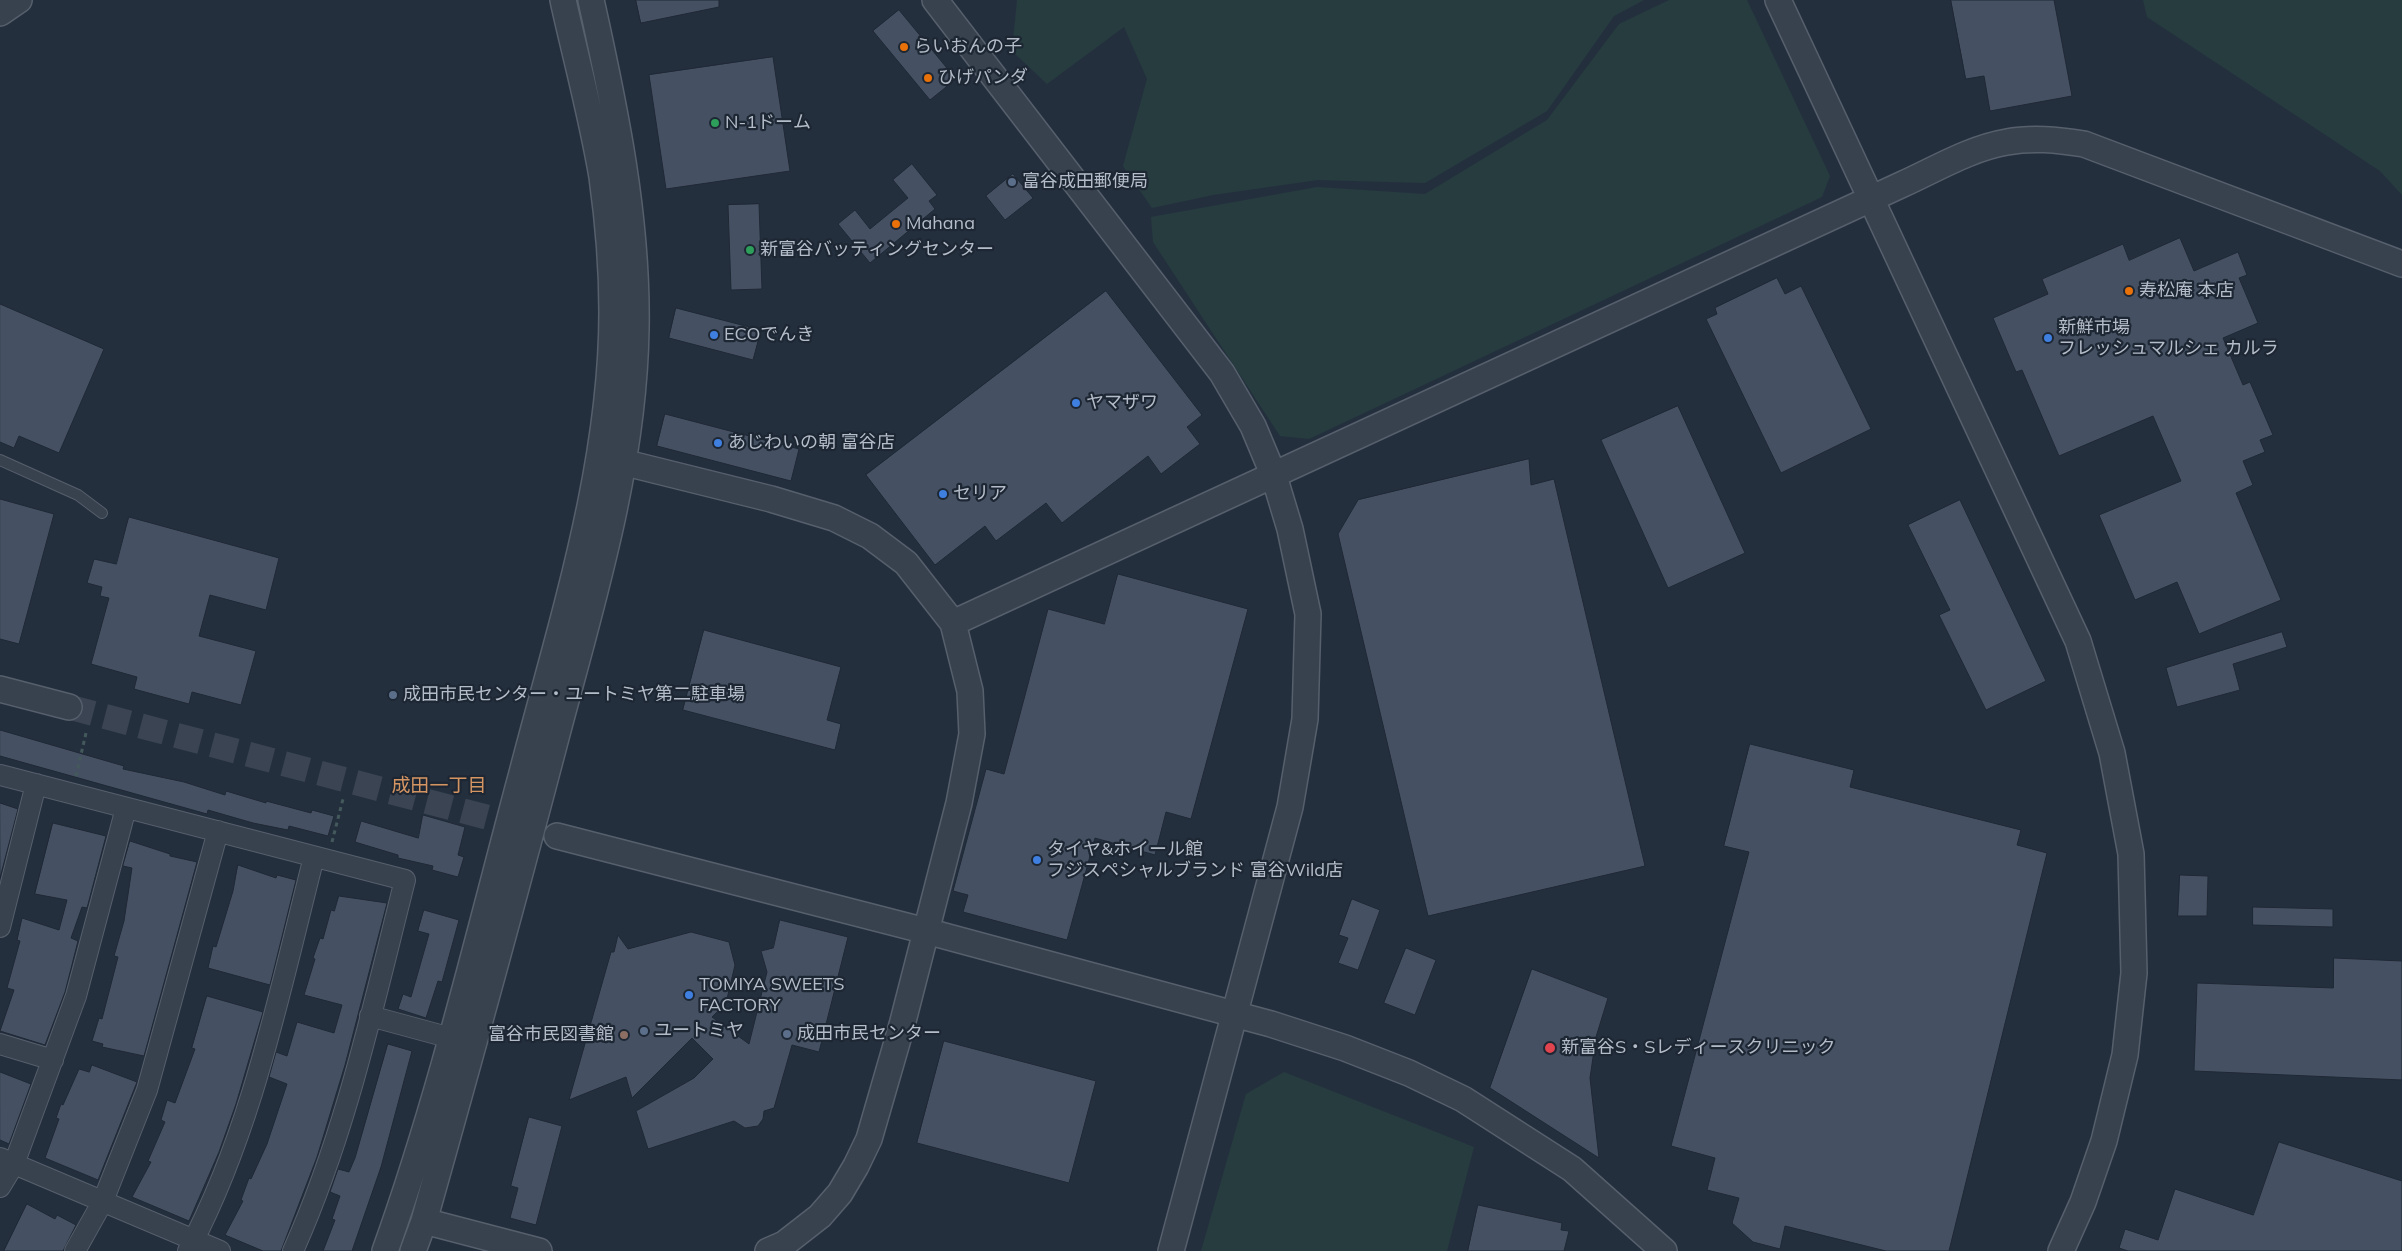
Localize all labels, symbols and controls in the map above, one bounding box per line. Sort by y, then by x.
place label: らいおんの子 [914,36,1022,58]
marker: らいおんの子 [898,41,910,53]
place label: ひげパンダ [938,67,1028,89]
marker: ひげパンダ [922,72,934,84]
place label: N-1ドーム [725,112,811,134]
marker: N-1ドーム [709,117,721,129]
place label: 富谷成田郵便局 [1022,171,1148,193]
marker: 富谷成田郵便局 [1006,176,1018,188]
place label: Mahana [906,213,975,235]
marker: Mahana [890,218,902,230]
place label: 新富谷バッティングセンター [760,239,994,261]
marker: 新富谷バッティングセンター [744,244,756,256]
place label: 寿松庵 本店 [2139,280,2234,302]
marker: 寿松庵 本店 [2123,285,2135,297]
place label: 新鮮市場 フレッシュマルシェ カルラ [2058,317,2279,359]
place label: ECOでんき [724,324,814,346]
marker: ECOでんき [708,329,720,341]
marker: 新鮮市場 フレッシュマルシェ カルラ [2042,332,2054,344]
place label: ヤマザワ [1086,392,1158,414]
marker: ヤマザワ [1070,397,1082,409]
place label: あじわいの朝 富谷店 [728,432,895,454]
marker: あじわいの朝 富谷店 [712,437,724,449]
place label: セリア [953,483,1007,505]
marker: セリア [937,488,949,500]
place label: 成田市民センター・ユートミヤ第二駐車場 [403,684,745,706]
marker: 成田市民センター・ユートミヤ第二駐車場 [387,689,399,701]
district label: 成田一丁目 [392,775,486,797]
place label: タイヤ&ホイール館 フジスペシャルブランド 富谷Wild店 [1047,839,1343,882]
marker: タイヤ&ホイール館 フジスペシャルブランド 富谷Wild店 [1031,854,1043,866]
place label: TOMIYA SWEETS FACTORY [699,974,844,1016]
marker: TOMIYA SWEETS FACTORY [683,989,695,1001]
place label: ユートミヤ [654,1020,744,1042]
place label: 成田市民センター [797,1023,941,1045]
place label: 富谷市民図書館 [488,1024,614,1046]
marker: ユートミヤ [638,1025,650,1037]
marker: 成田市民センター [781,1028,793,1040]
marker: 富谷市民図書館 [618,1029,630,1041]
place label: 新富谷S・Sレディースクリニック [1561,1037,1835,1059]
marker: 新富谷S・Sレディースクリニック [1543,1041,1557,1055]

